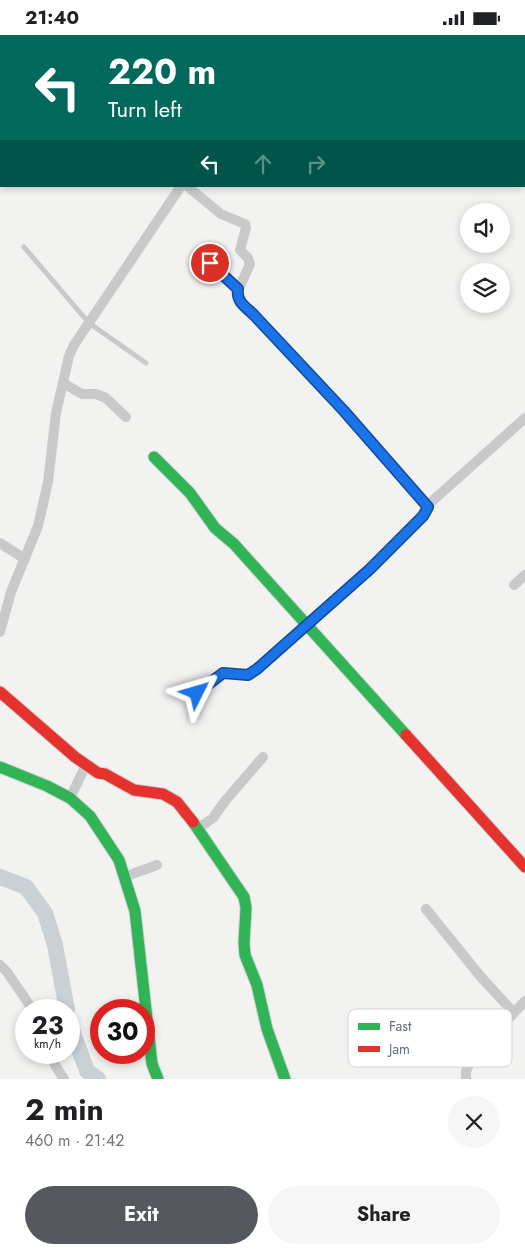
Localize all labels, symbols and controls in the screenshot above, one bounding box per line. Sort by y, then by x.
text: 21:40 [25,4,79,31]
text: 220 m [108,47,216,97]
icon: left [25,55,90,120]
text: Turn left [108,93,182,125]
icon: left [196,150,224,178]
icon: ahead [249,150,277,178]
icon: right [302,150,330,178]
map controls [460,203,510,313]
button: sound [460,203,510,253]
pin [189,242,231,284]
icon: arrive [196,249,224,277]
button: layers [460,263,510,313]
position arrow [170,666,222,718]
speed limit sign: 30 [90,999,155,1064]
text: 23 [32,1007,63,1043]
legend [348,1009,512,1067]
text: Fast [389,1016,412,1036]
text: km/h [34,1035,61,1053]
text: Jam [387,1039,410,1059]
text: 2 min [25,1088,104,1131]
button: close [448,1096,500,1148]
text: 460 m · 21:42 [25,1129,124,1152]
button: Exit [25,1186,258,1244]
button: Share [268,1186,500,1244]

